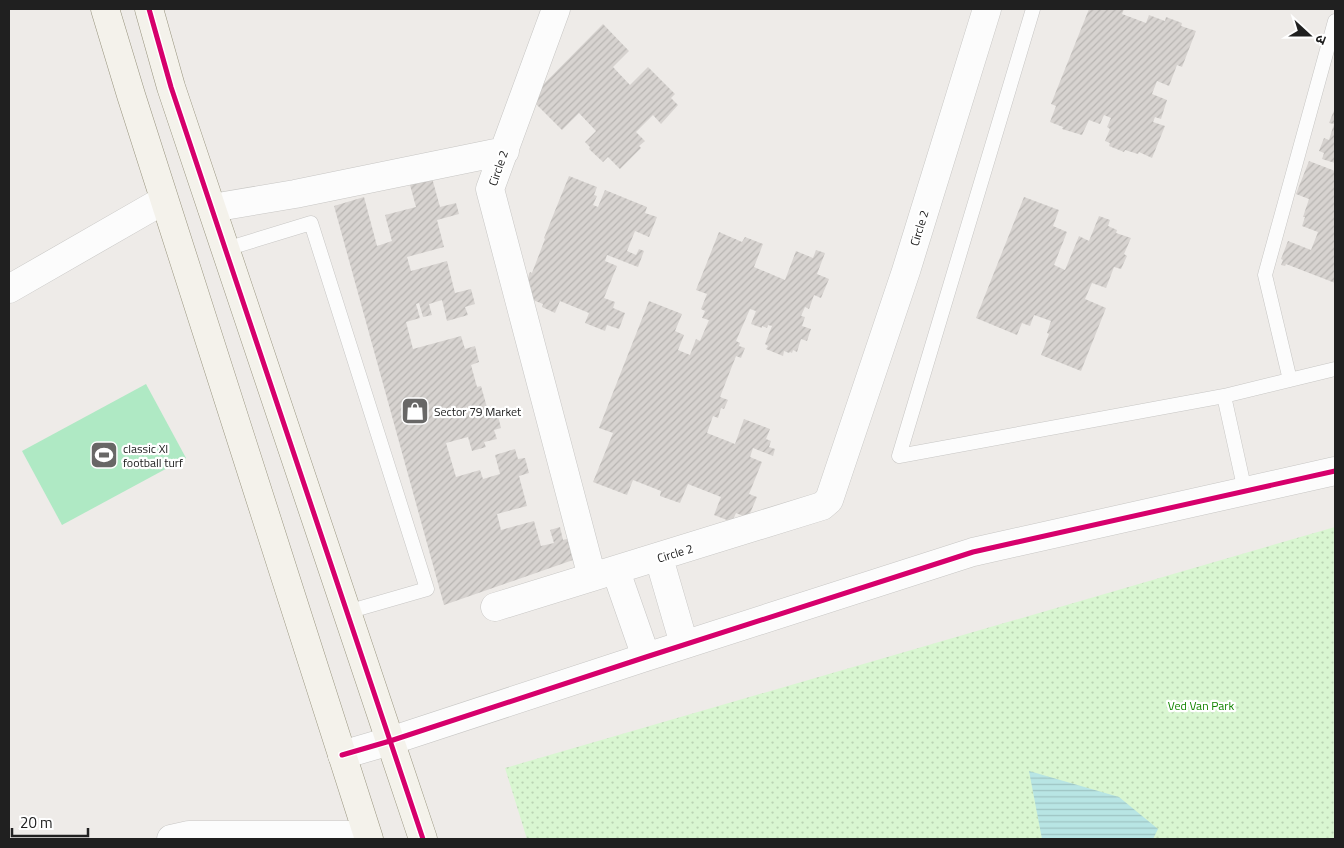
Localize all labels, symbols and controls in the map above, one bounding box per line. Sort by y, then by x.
north arrow [1284,10,1334,60]
text: उ [1310,32,1333,48]
street label: Circle 2 [483,148,513,188]
street label: Circle 2 [905,208,933,248]
shop icon: Sector 79 Market [400,396,430,426]
place label: Sector 79 Market [434,402,522,421]
place label: classic XI football turf [123,439,183,472]
sports icon: classic XI football turf [89,440,119,470]
street label: Circle 2 [655,539,695,567]
park label: Ved Van Park [1168,696,1234,715]
scale bar [12,806,89,838]
text: 20 m [20,811,53,834]

